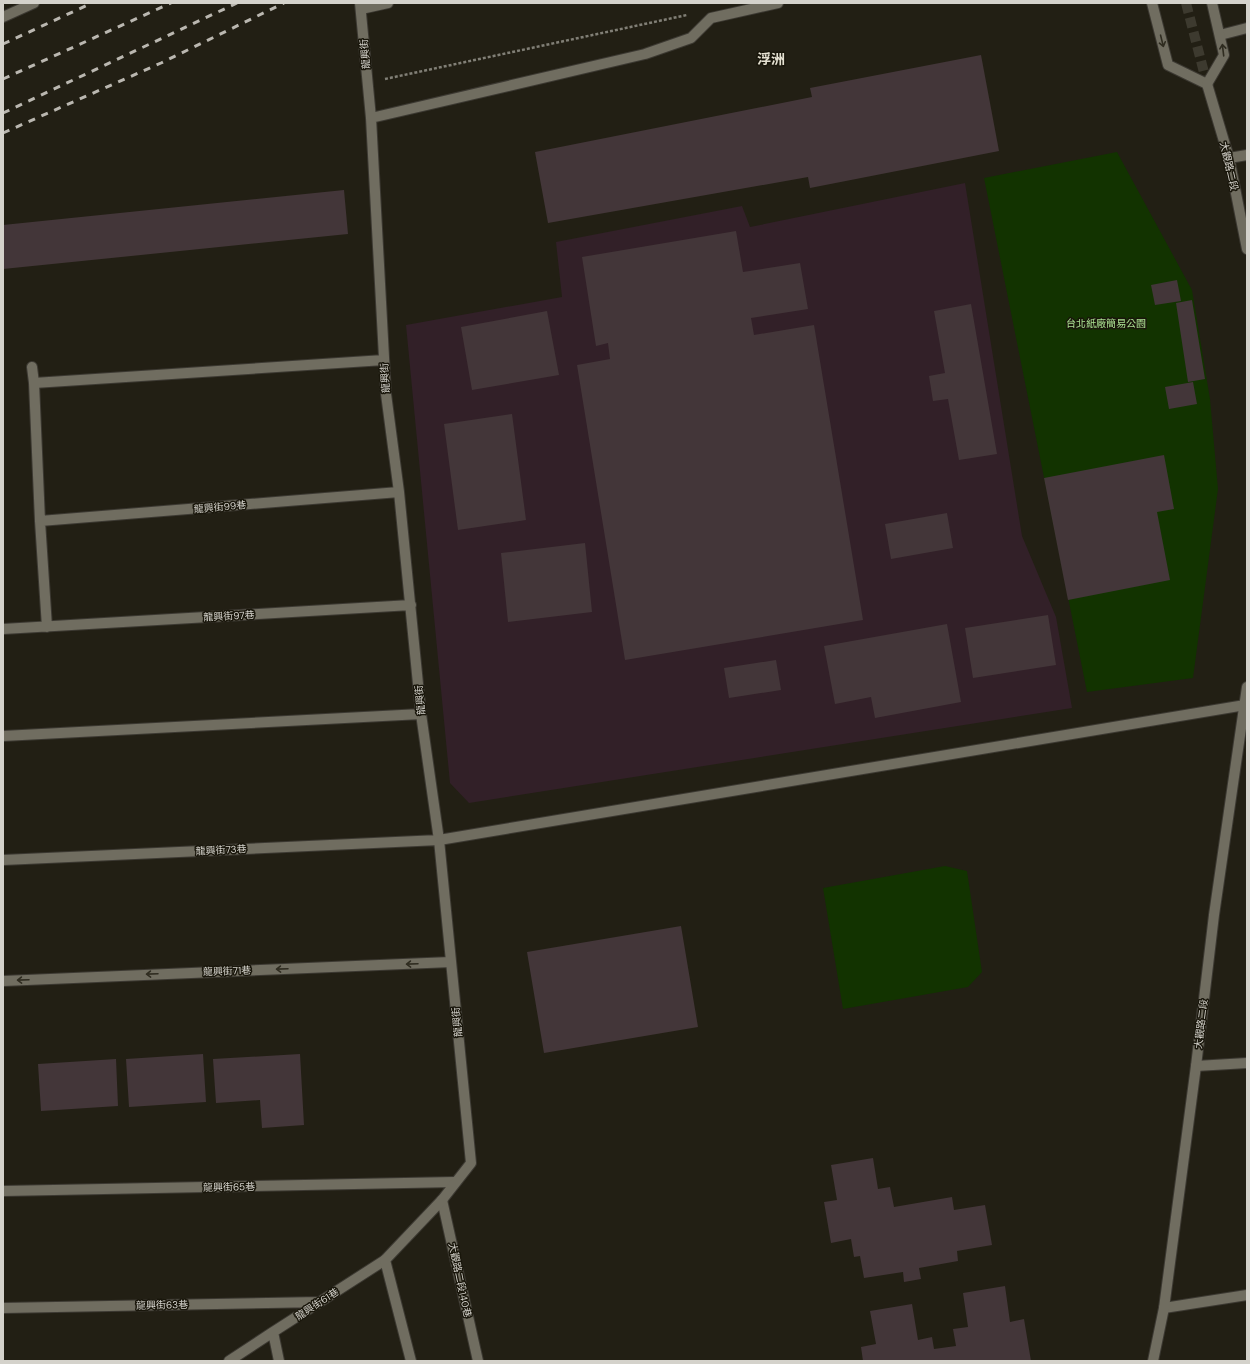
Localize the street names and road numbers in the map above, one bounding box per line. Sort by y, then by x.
street label: 龍興街 [357,38,373,70]
street label: 大觀路二段 [1217,140,1241,192]
street label: 龍興街 [377,363,393,393]
street label: 龍興街99巷 [193,498,247,516]
street label: 龍興街97巷 [203,608,255,624]
street label: 龍興街 [412,684,428,716]
street label: 龍興街73巷 [195,842,247,858]
street label: 龍興街71巷 [203,964,251,978]
street label: 大觀路二段 [1192,998,1210,1050]
street label: 龍興街 [449,1006,465,1038]
street label: 龍興街65巷 [203,1180,255,1194]
street label: 大觀路二段140巷 [446,1241,474,1319]
street label: 龍興街61巷 [293,1285,341,1323]
street label: 龍興街63巷 [136,1298,188,1312]

